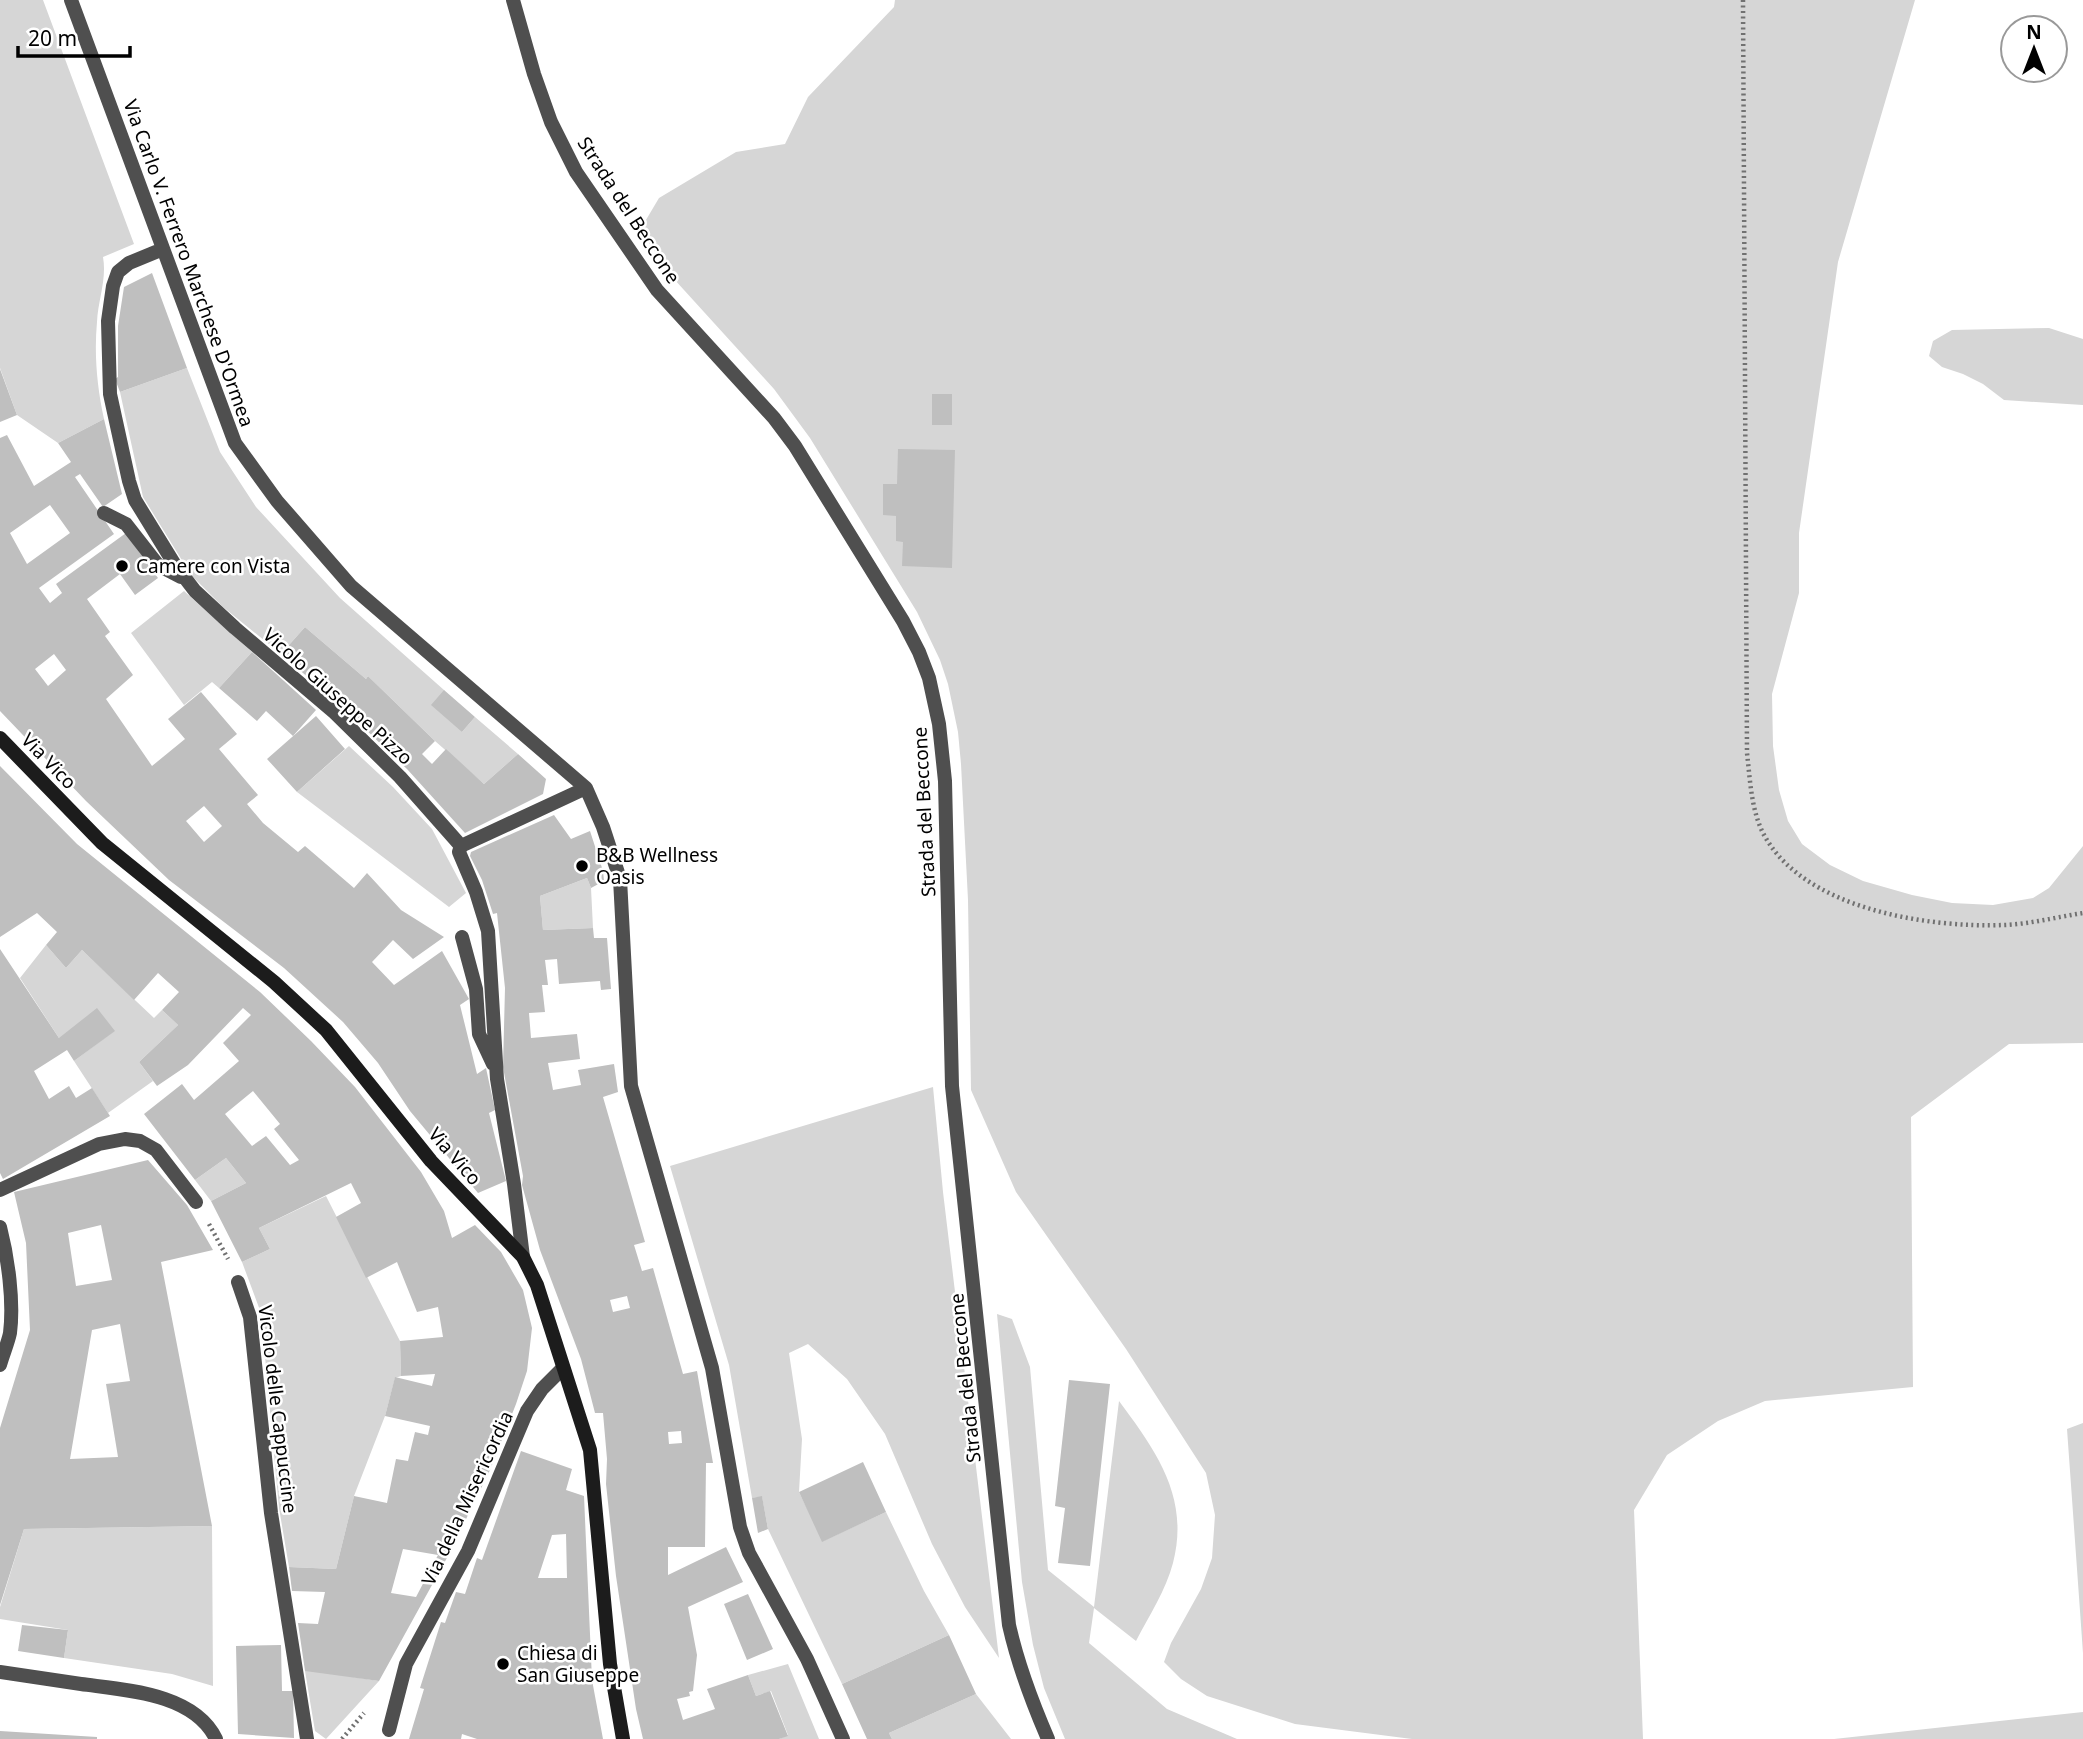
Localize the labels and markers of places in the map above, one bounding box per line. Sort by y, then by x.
place label: Camere con Vista [136,553,291,579]
marker: Camere con Vista [114,558,130,574]
place label: B&B Wellness Oasis [596,842,718,890]
marker: B&B Wellness Oasis [574,858,590,874]
place label: Chiesa di San Giuseppe [517,1640,639,1688]
marker: Chiesa di San Giuseppe [495,1656,511,1672]

